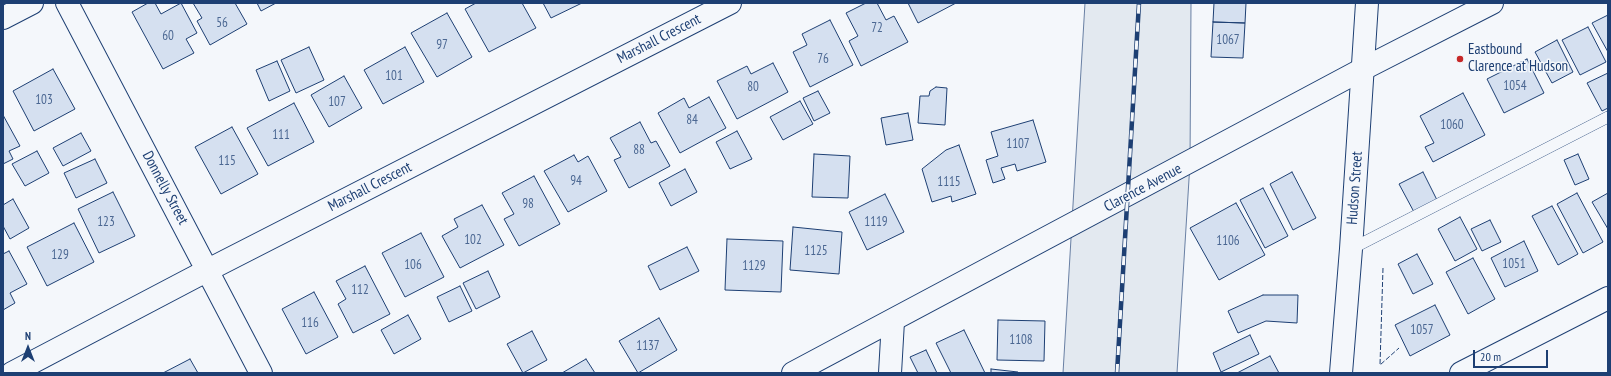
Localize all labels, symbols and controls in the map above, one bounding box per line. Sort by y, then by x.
street label: Marshall Crescent [614,10,704,68]
house number: 56 [216,15,228,31]
house number: 72 [871,20,883,36]
house number: 60 [162,28,174,44]
house number: 1067 [1216,32,1240,48]
house number: 97 [436,37,448,53]
place label: Eastbound Clarence at Hudson [1468,41,1568,76]
house number: 76 [817,51,829,67]
marker: Eastbound Clarence at Hudson [1455,54,1465,64]
house number: 101 [385,68,403,84]
house number: 1054 [1503,78,1527,94]
house number: 80 [747,79,759,95]
house number: 103 [35,92,53,108]
house number: 107 [328,94,346,110]
house number: 84 [686,112,698,128]
house number: 1060 [1440,117,1464,133]
house number: 111 [272,127,290,143]
house number: 1107 [1006,136,1030,152]
house number: 88 [633,142,645,158]
street label: Donnelly Street [138,148,192,228]
street label: Hudson Street [1343,151,1367,225]
house number: 115 [218,153,236,169]
street label: Marshall Crescent [325,158,415,216]
street label: Clarence Avenue [1101,160,1185,216]
house number: 94 [570,173,582,189]
house number: 1115 [937,174,961,190]
house number: 98 [522,196,534,212]
house number: 123 [97,214,115,230]
house number: 1119 [864,214,888,230]
house number: 102 [464,232,482,248]
house number: 1106 [1216,233,1240,249]
house number: 1125 [804,243,828,259]
house number: 129 [51,247,69,263]
house number: 1051 [1502,256,1526,272]
house number: 106 [404,257,422,273]
house number: 1129 [742,258,766,274]
house number: 112 [351,282,369,298]
house number: 116 [301,315,319,331]
house number: 1057 [1410,322,1434,338]
north arrow [8,328,48,368]
text: N [25,329,31,343]
house number: 1108 [1009,332,1033,348]
house number: 1137 [636,338,660,354]
scale bar [1475,342,1550,368]
text: 20 m [1480,349,1501,364]

